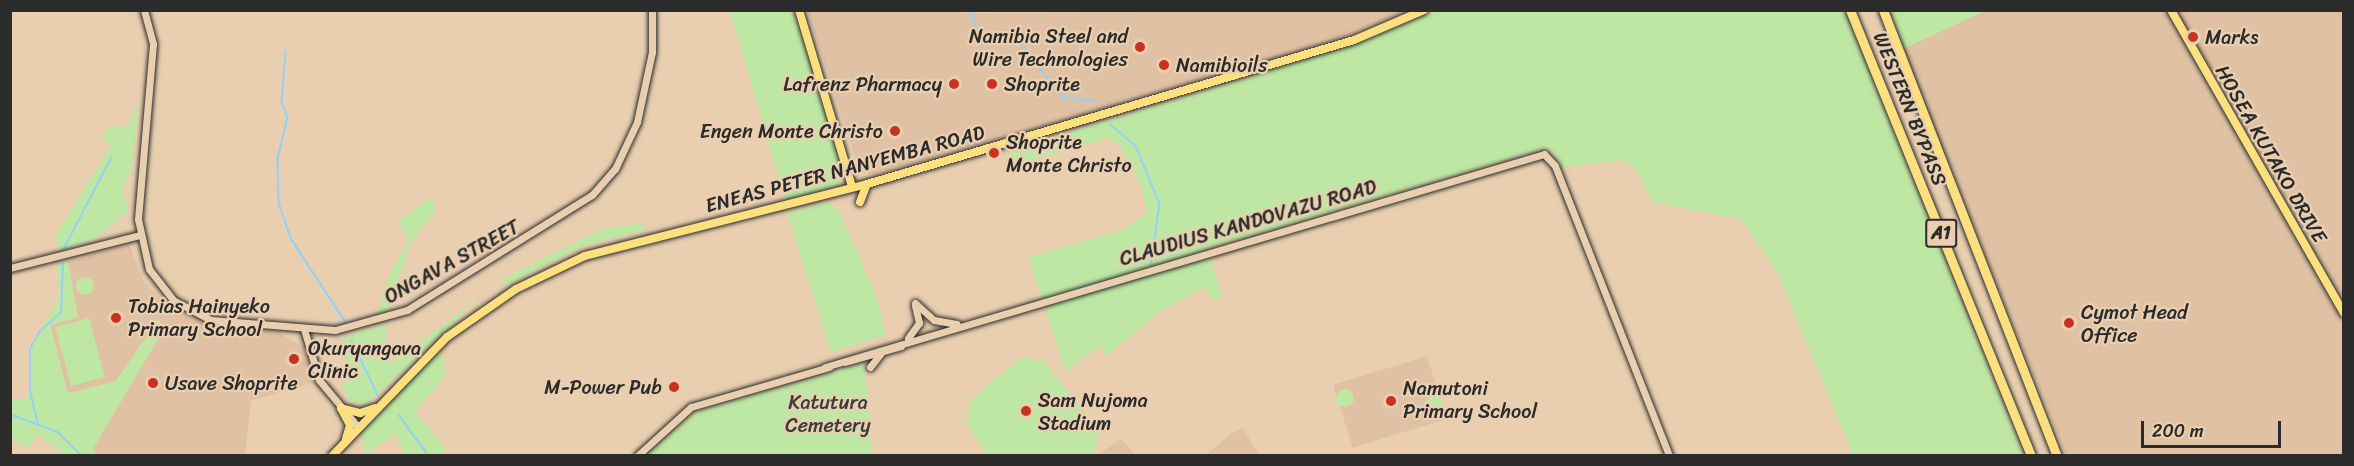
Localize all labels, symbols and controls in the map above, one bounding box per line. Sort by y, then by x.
place label: Namibia Steel and Wire Technologies [968,24,1128,71]
place label: Marks [2205,25,2258,49]
street label: WESTERN BYPASS [1868,28,1952,190]
marker: Marks [2186,30,2200,44]
marker: Namibia Steel and Wire Technologies [1133,40,1147,54]
place label: Namibioils [1176,53,1268,77]
marker: Namibioils [1157,58,1171,72]
street label: HOSEA KUTAKO DRIVE [2210,61,2332,247]
place label: Lafrenz Pharmacy [783,72,942,96]
place label: Shoprite [1004,72,1080,96]
marker: Lafrenz Pharmacy [947,77,961,91]
marker: Shoprite [985,77,999,91]
place label: Engen Monte Christo [699,119,883,143]
street label: ENEAS PETER NANYEMBA ROAD [703,120,987,218]
marker: Engen Monte Christo [888,124,902,138]
place label: Shoprite Monte Christo [1006,130,1131,177]
marker: Shoprite Monte Christo [987,146,1001,160]
street label: CLAUDIUS KANDOVAZU ROAD [1118,175,1378,271]
street label: ONGAVA STREET [380,215,524,309]
road number: A1 [1924,218,1958,248]
place label: Tobias Hainyeko Primary School [128,294,270,341]
place label: Cymot Head Office [2081,300,2188,347]
marker: Tobias Hainyeko Primary School [109,311,123,325]
marker: Cymot Head Office [2062,316,2076,330]
place label: Okuryangava Clinic [308,336,421,383]
marker: Okuryangava Clinic [285,350,303,368]
place label: Usave Shoprite [165,371,298,395]
place label: M-Power Pub [543,375,662,399]
marker: Usave Shoprite [146,376,160,390]
place label: Namutoni Primary School [1403,377,1537,424]
marker: M-Power Pub [667,380,681,394]
place label: Sam Nujoma Stadium [1038,388,1148,435]
park label: Katutura Cemetery [785,391,871,438]
marker: Namutoni Primary School [1384,394,1398,408]
marker: Sam Nujoma Stadium [1019,404,1033,418]
scale bar [2144,409,2284,447]
text: 200 m [2152,415,2204,447]

